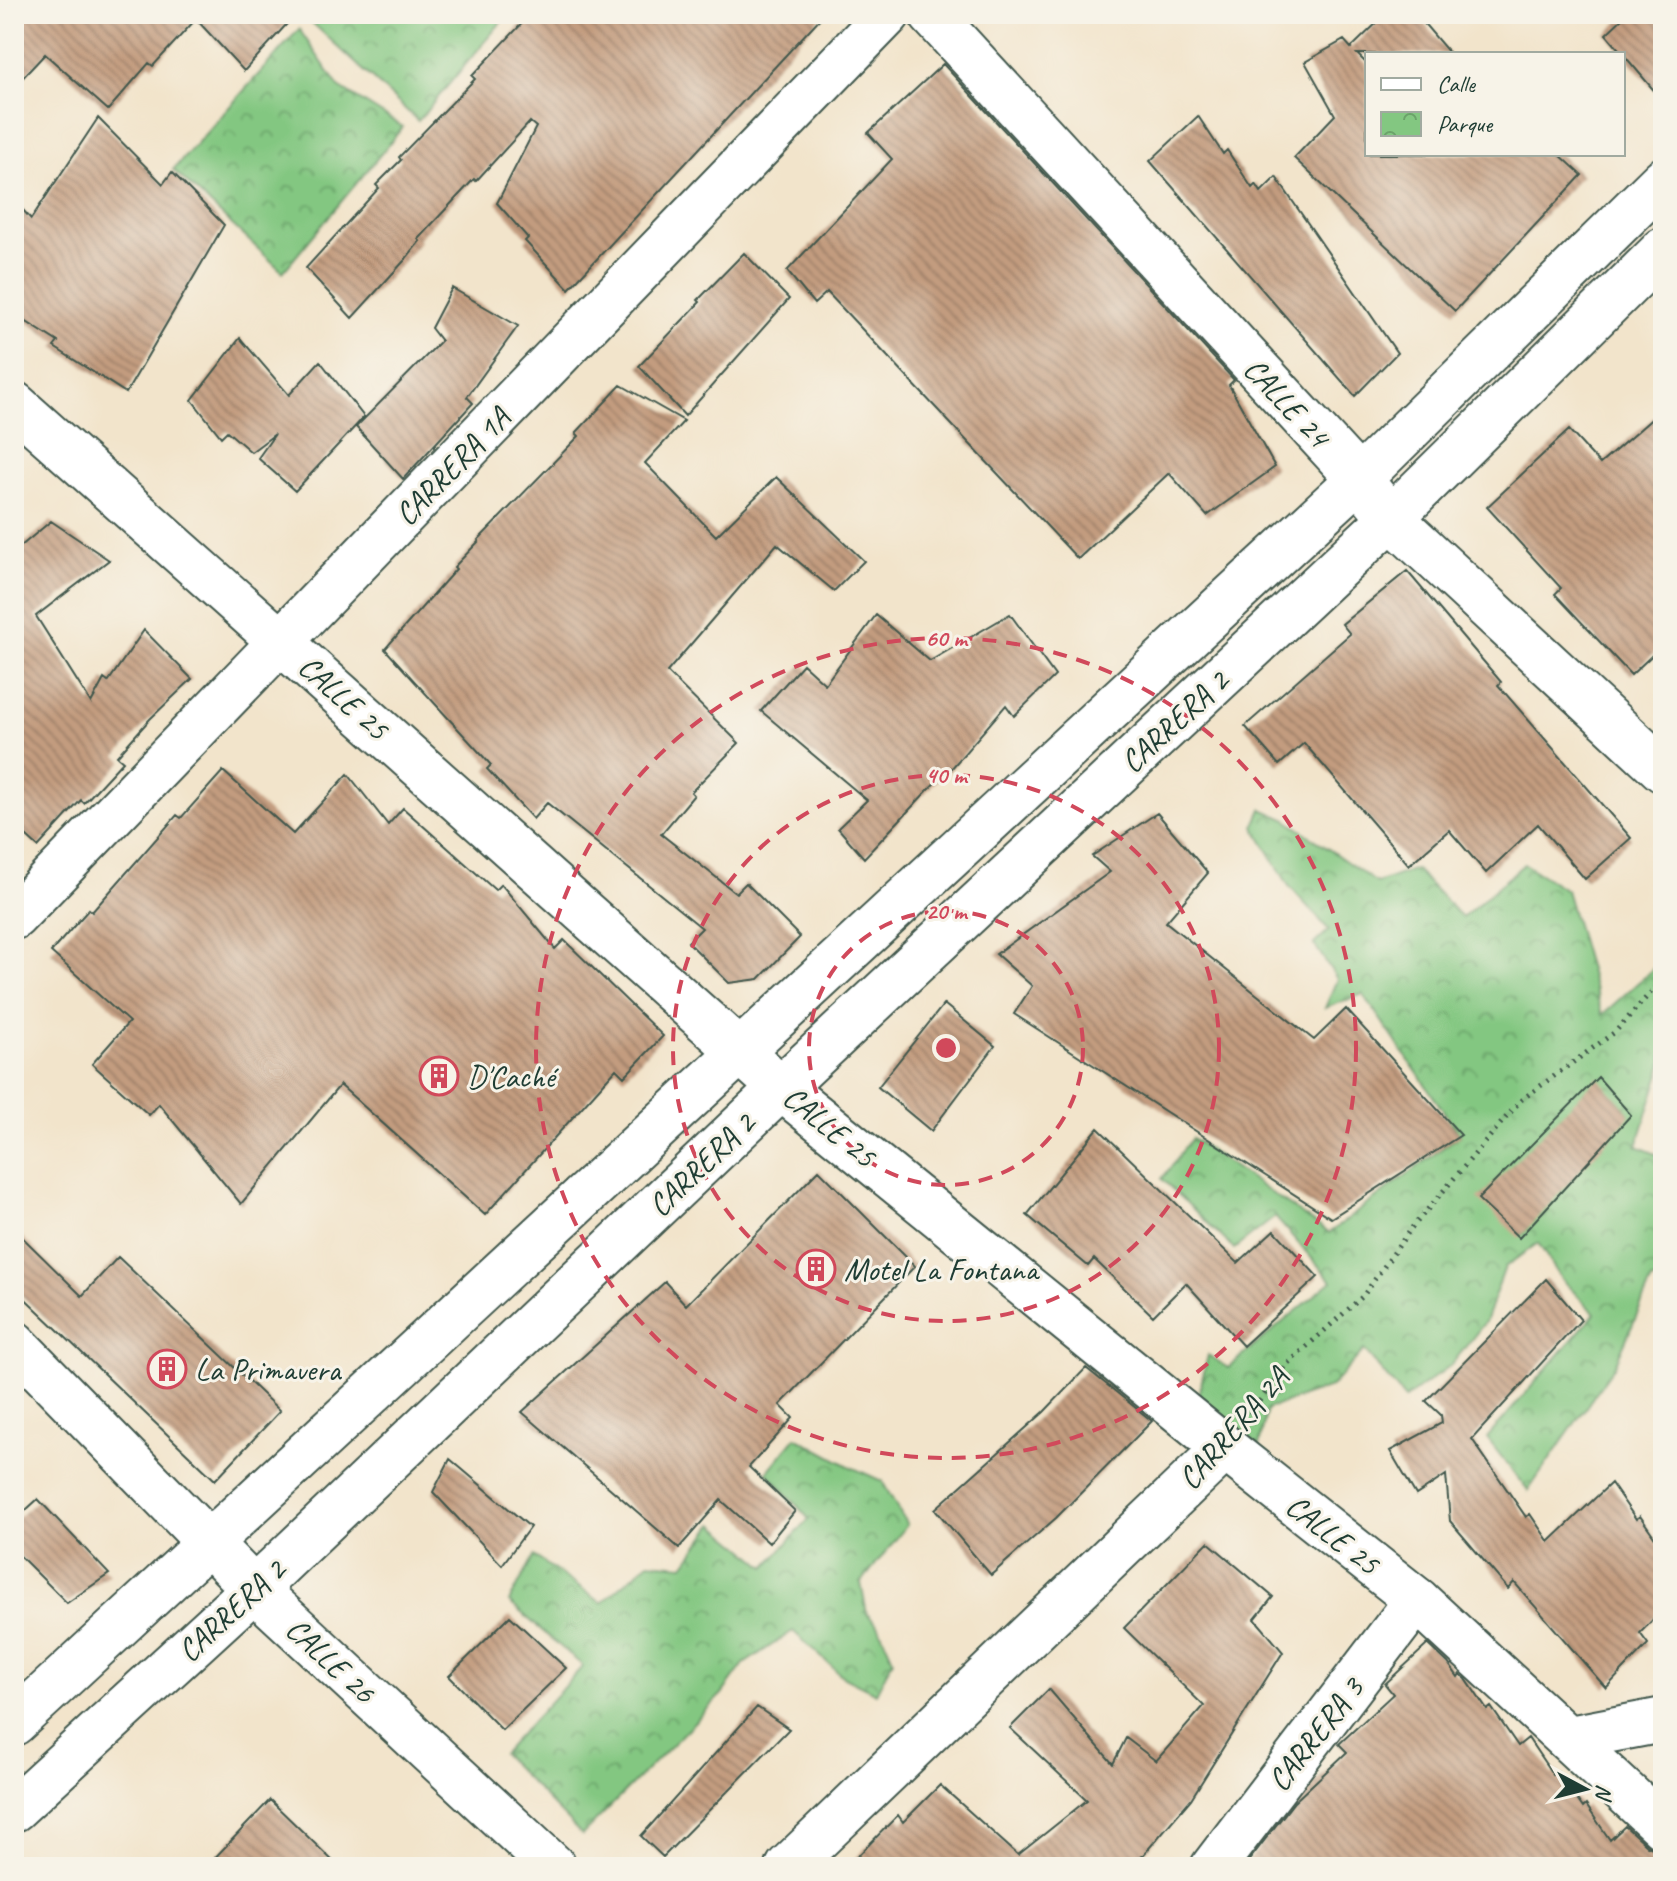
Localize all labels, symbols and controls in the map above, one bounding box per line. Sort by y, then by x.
legend [1365,52,1625,156]
text: Calle [1437,69,1477,99]
text: Parque [1437,109,1494,139]
street label: CALLE 24 [1235,349,1341,458]
street label: CARRERA 1A [386,397,520,534]
text: 60 m [925,623,969,653]
street label: CALLE 25 [290,646,399,750]
street label: CARRERA 2 [1112,659,1239,782]
text: 40 m [925,760,969,790]
text: 20 m [925,896,969,926]
centre of rings [932,1034,960,1062]
building icon: D'Caché [418,1055,460,1097]
place label: D'Caché [467,1056,559,1097]
street label: CALLE 25 [775,1076,886,1177]
street label: CARRERA 2 [639,1102,765,1225]
building icon: Motel La Fontana [795,1248,837,1290]
place label: Motel La Fontana [844,1249,1040,1290]
building icon: La Primavera [146,1348,188,1390]
place label: La Primavera [195,1349,343,1390]
street label: CARRERA 2A [1169,1357,1299,1498]
street label: CALLE 25 [1278,1485,1389,1585]
street label: CARRERA 2 [169,1548,296,1671]
street label: CALLE 26 [277,1609,385,1713]
street label: CARRERA 3 [1258,1667,1374,1799]
north arrow [1545,1749,1625,1829]
text: N [1589,1783,1619,1803]

